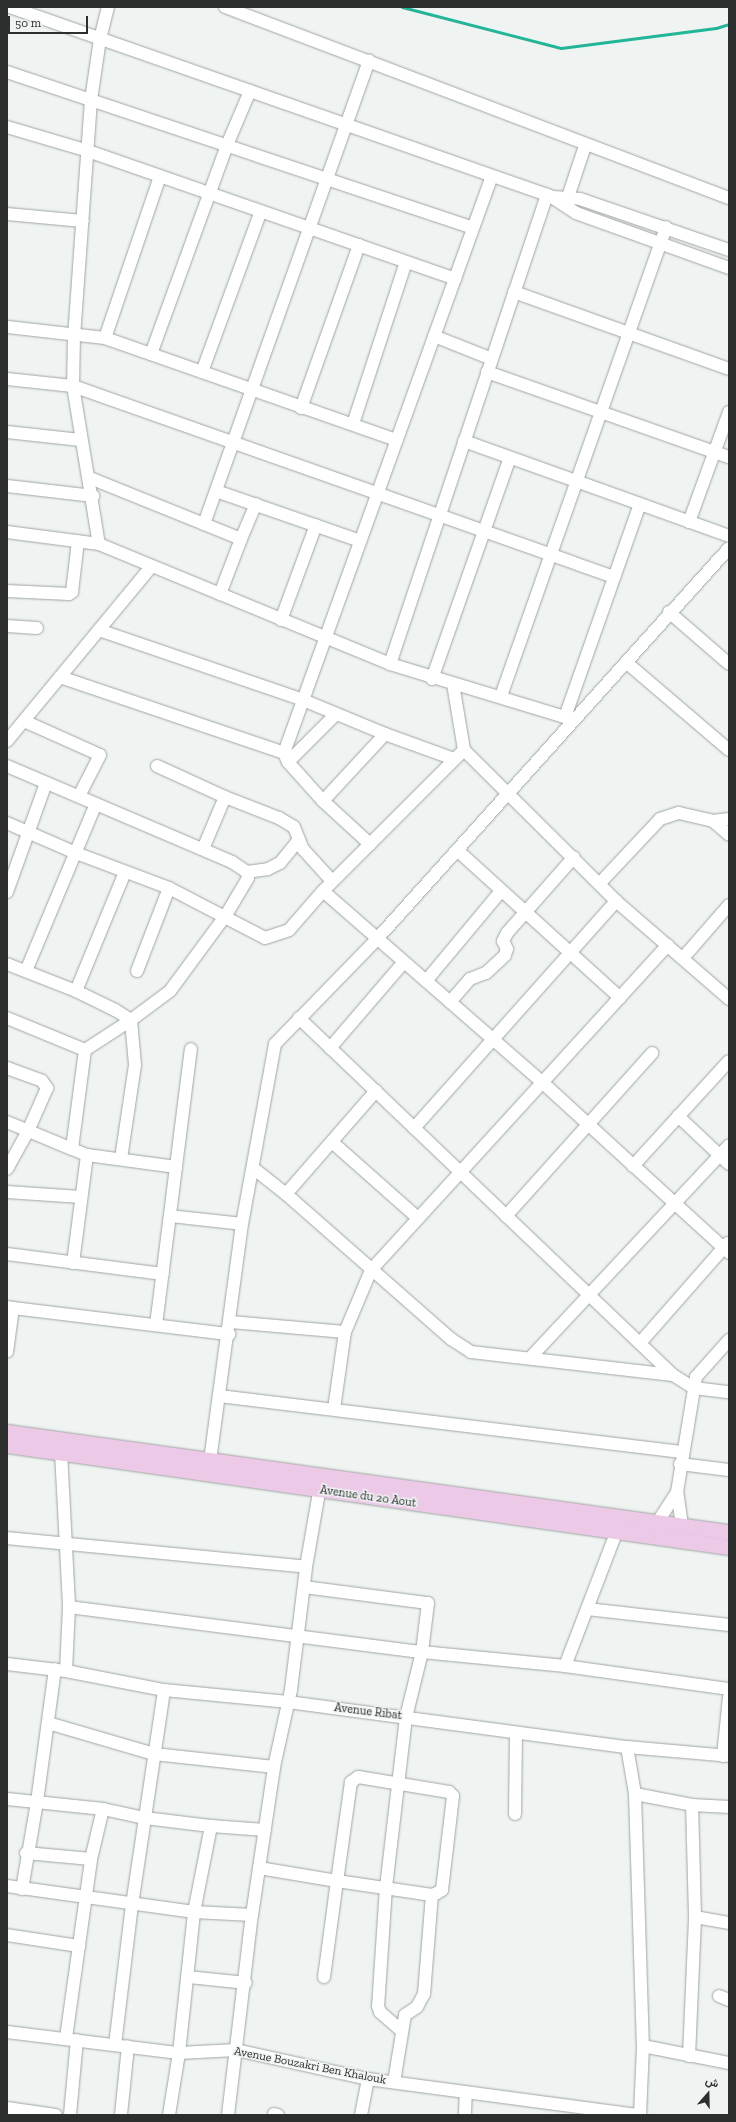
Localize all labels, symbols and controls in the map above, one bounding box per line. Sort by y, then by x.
scale bar [10,8,90,34]
text: 50 m [15,16,41,30]
street label: Avenue du 20 Aout [319,1483,417,1511]
street label: Avenue Ribat [333,1701,403,1723]
street label: Avenue Bouzakri Ben Khalouk [233,2044,387,2088]
north arrow [688,2074,728,2114]
text: ش [704,2074,721,2091]

